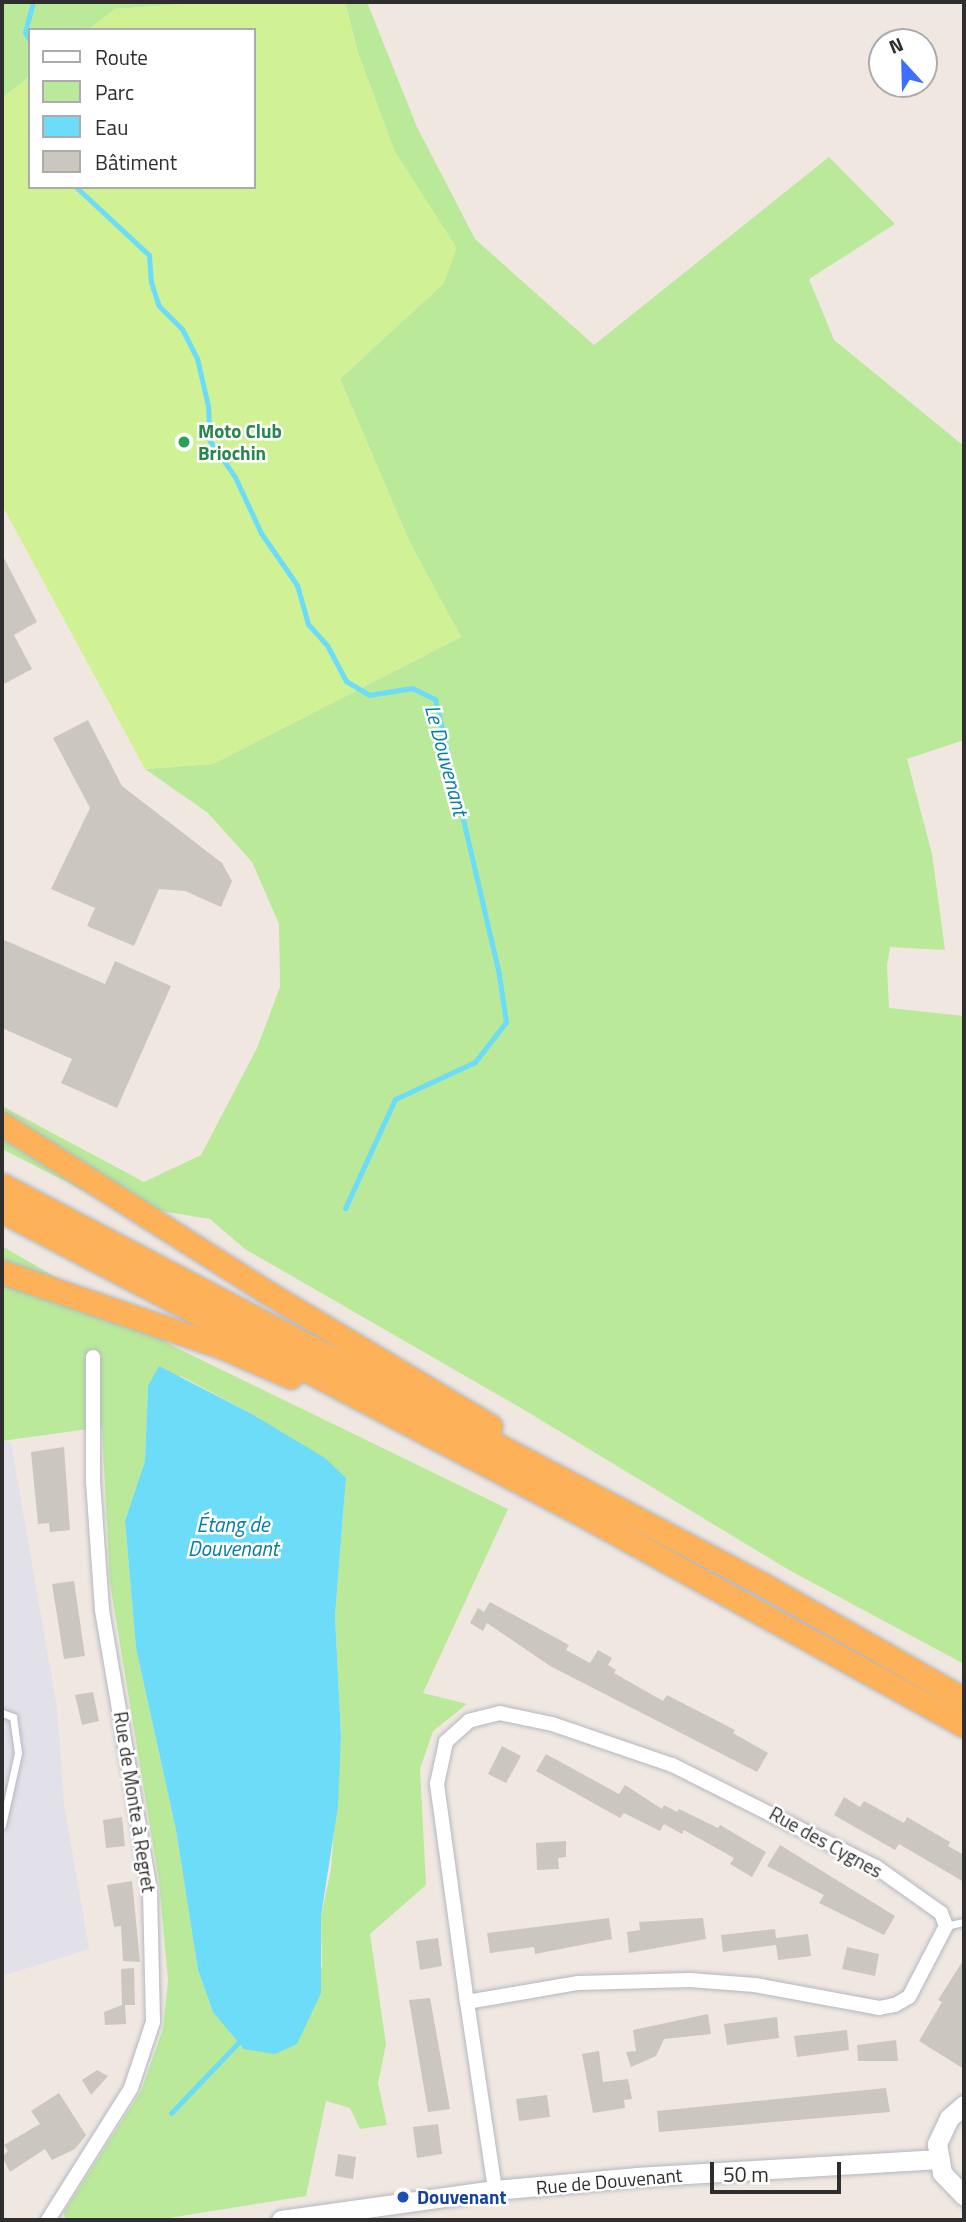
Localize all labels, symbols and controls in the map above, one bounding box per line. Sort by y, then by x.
legend [28,28,256,189]
north arrow [868,28,938,98]
text: N [884,29,907,61]
text: Route [95,41,148,73]
text: Parc [95,76,134,108]
text: Eau [95,111,128,143]
text: Bâtiment [95,146,177,178]
place label: Moto Club Briochin [198,420,282,464]
marker: Moto Club Briochin [176,434,192,450]
water label: Le Douvenant [420,702,474,818]
water label: Étang de Douvenant [188,1511,278,1561]
street label: Rue de Monte à Regret [109,1710,161,1894]
street label: Rue des Cygnes [766,1802,886,1882]
scale bar [714,2148,845,2192]
text: 50 m [723,2158,769,2190]
street label: Rue de Douvenant [535,2163,683,2199]
place label: Douvenant [417,2186,506,2208]
marker: Douvenant [395,2189,411,2205]

